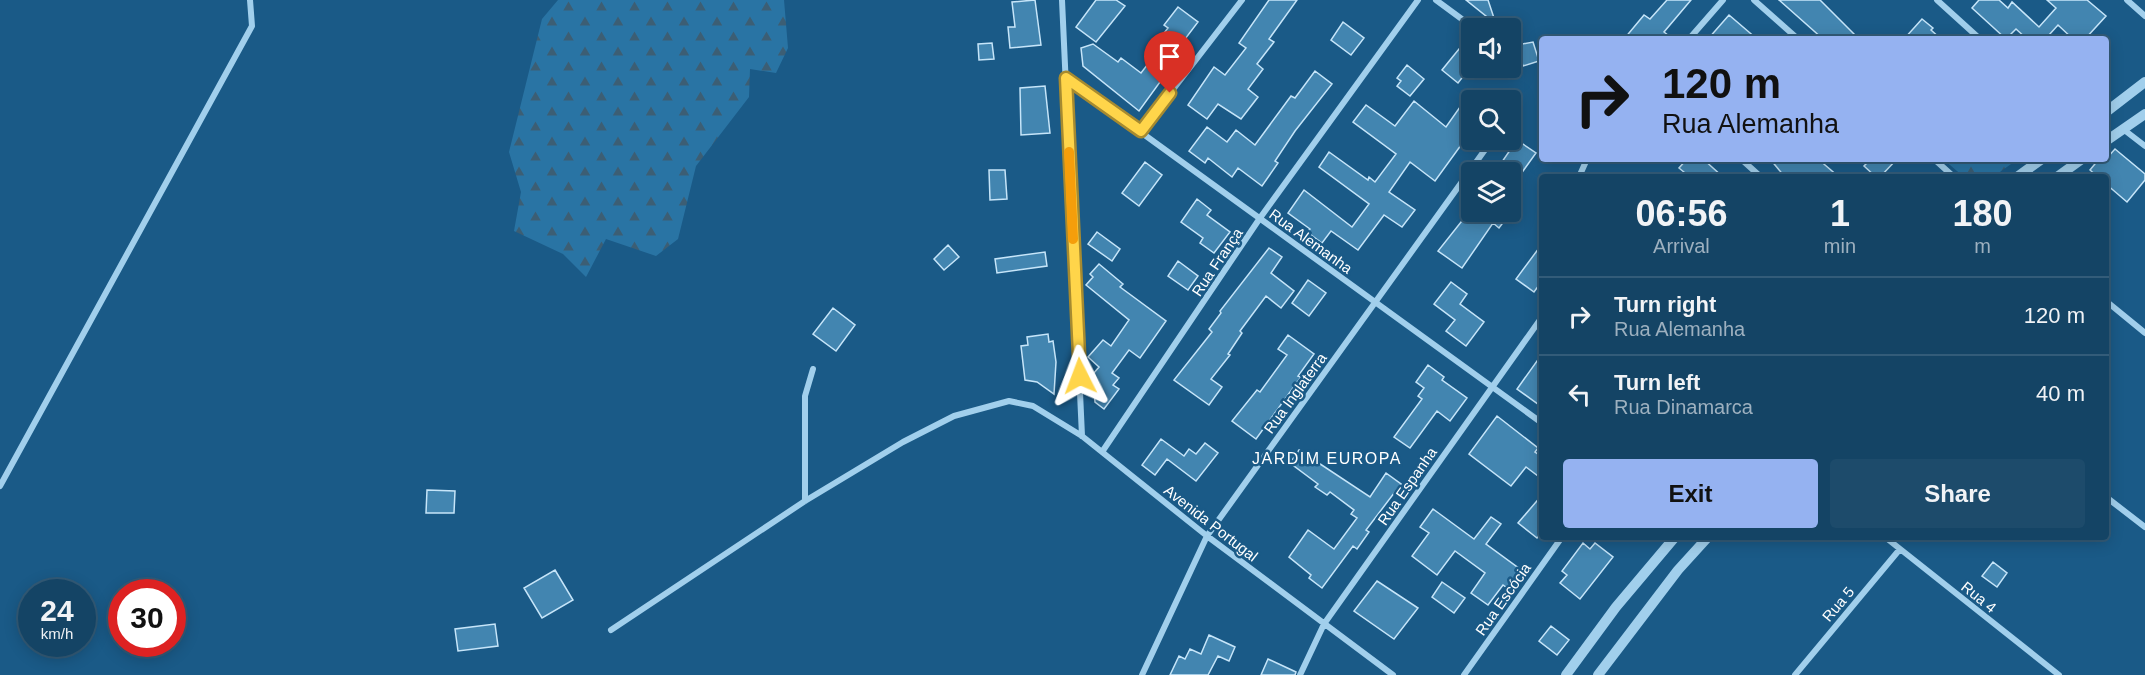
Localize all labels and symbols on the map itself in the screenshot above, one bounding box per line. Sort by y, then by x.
pin [1144,31,1195,93]
street label: Rua Alemanha [1266,205,1356,277]
street label: Rua França [1188,224,1246,299]
position arrow [1048,344,1112,408]
street label: Rua Inglaterra [1260,349,1330,436]
street label: Rua Espanha [1374,443,1440,528]
district label: JARDIM EUROPA [1252,450,1402,467]
street label: Avenida Portugal [1161,481,1261,565]
street label: Rua Escócia [1472,559,1534,638]
street label: Rua 4 [1958,578,2000,616]
speed limit sign: 30 [108,579,186,657]
street label: Rua 5 [1819,583,1857,625]

